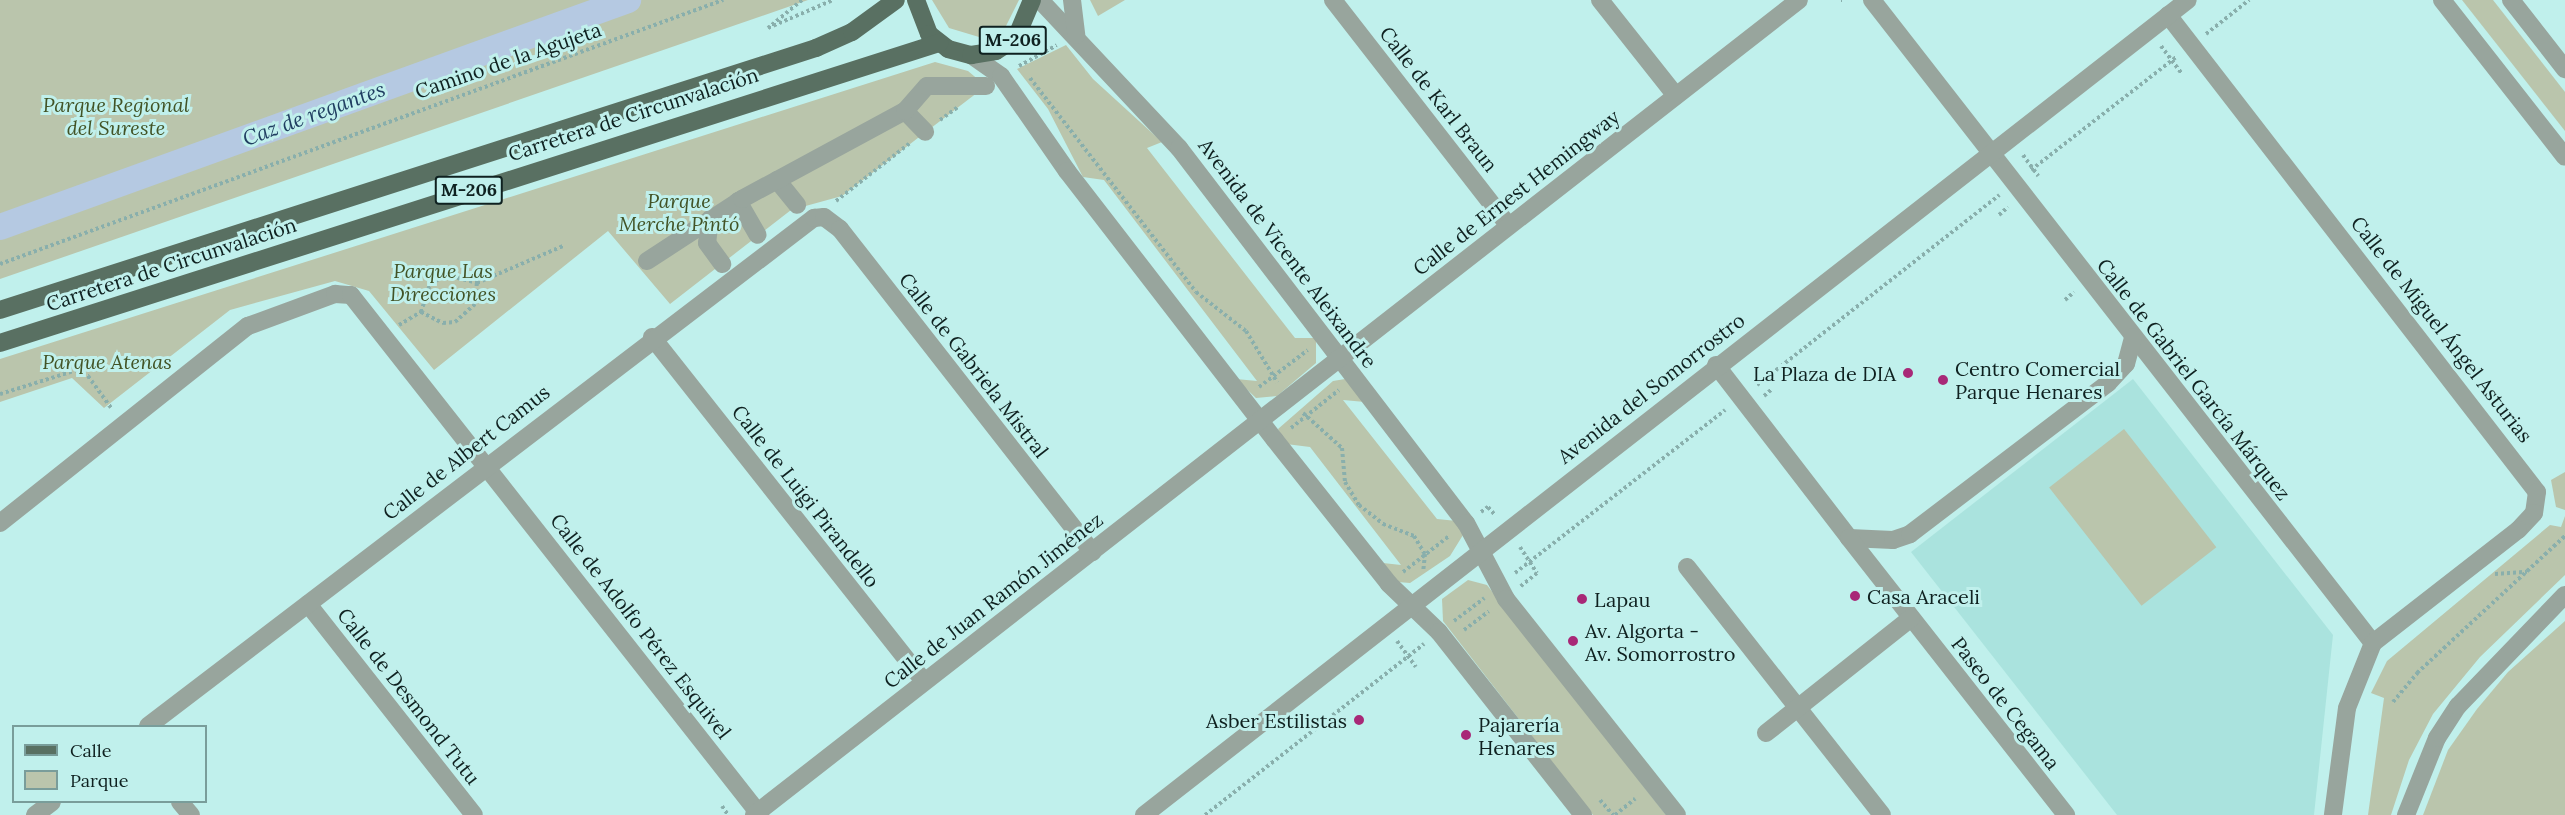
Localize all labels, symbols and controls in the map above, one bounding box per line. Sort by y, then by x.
street label: Camino de la Agujeta [412,17,604,103]
street label: Calle de Karl Braun [1375,22,1503,176]
road number: M-206 [978,25,1048,55]
street label: Carretera de Circunvalación [505,62,761,166]
water label: Caz de regantes [239,77,389,151]
park label: Parque Regional del Sureste [43,93,189,140]
street label: Calle de Ernest Hemingway [1408,104,1624,280]
street label: Avenida de Vicente Aleixandre [1194,134,1382,372]
road number: M-206 [434,175,504,205]
park label: Parque Merche Pintó [619,188,739,235]
street label: Calle de Miguel Ángel Asturias [2346,211,2538,447]
street label: Carretera de Circunvalación [43,212,299,316]
street label: Calle de Gabriel García Márquez [2092,253,2296,505]
park label: Parque Las Direcciones [390,259,496,306]
street label: Calle de Gabriela Mistral [894,268,1054,462]
street label: Avenida del Somorrostro [1553,308,1749,468]
park label: Parque Atenas [42,349,172,373]
place label: Centro Comercial Parque Henares [1955,356,2120,403]
place label: La Plaza de DIA [1753,361,1896,385]
marker: La Plaza de DIA [1901,366,1915,380]
marker: Centro Comercial Parque Henares [1936,373,1950,387]
street label: Calle de Albert Camus [378,379,554,525]
street label: Calle de Luigi Pirandello [727,400,885,592]
street label: Calle de Juan Ramón Jiménez [879,507,1107,693]
street label: Calle de Adolfo Pérez Esquivel [546,509,736,743]
place label: Casa Araceli [1867,584,1980,608]
place label: Lapau [1594,587,1650,611]
marker: Casa Araceli [1848,589,1862,603]
marker: Lapau [1575,592,1589,606]
street label: Calle de Desmond Tutu [333,603,485,789]
place label: Av. Algorta - Av. Somorrostro [1585,618,1735,665]
street label: Paseo de Cegama [1947,632,2065,774]
marker: Av. Algorta - Av. Somorrostro [1566,634,1580,648]
place label: Asber Estilistas [1206,708,1347,732]
place label: Pajarería Henares [1478,712,1560,759]
marker: Asber Estilistas [1352,713,1366,727]
legend [12,725,207,803]
marker: Pajarería Henares [1459,728,1473,742]
text: Calle [70,739,111,762]
text: Parque [70,769,129,792]

